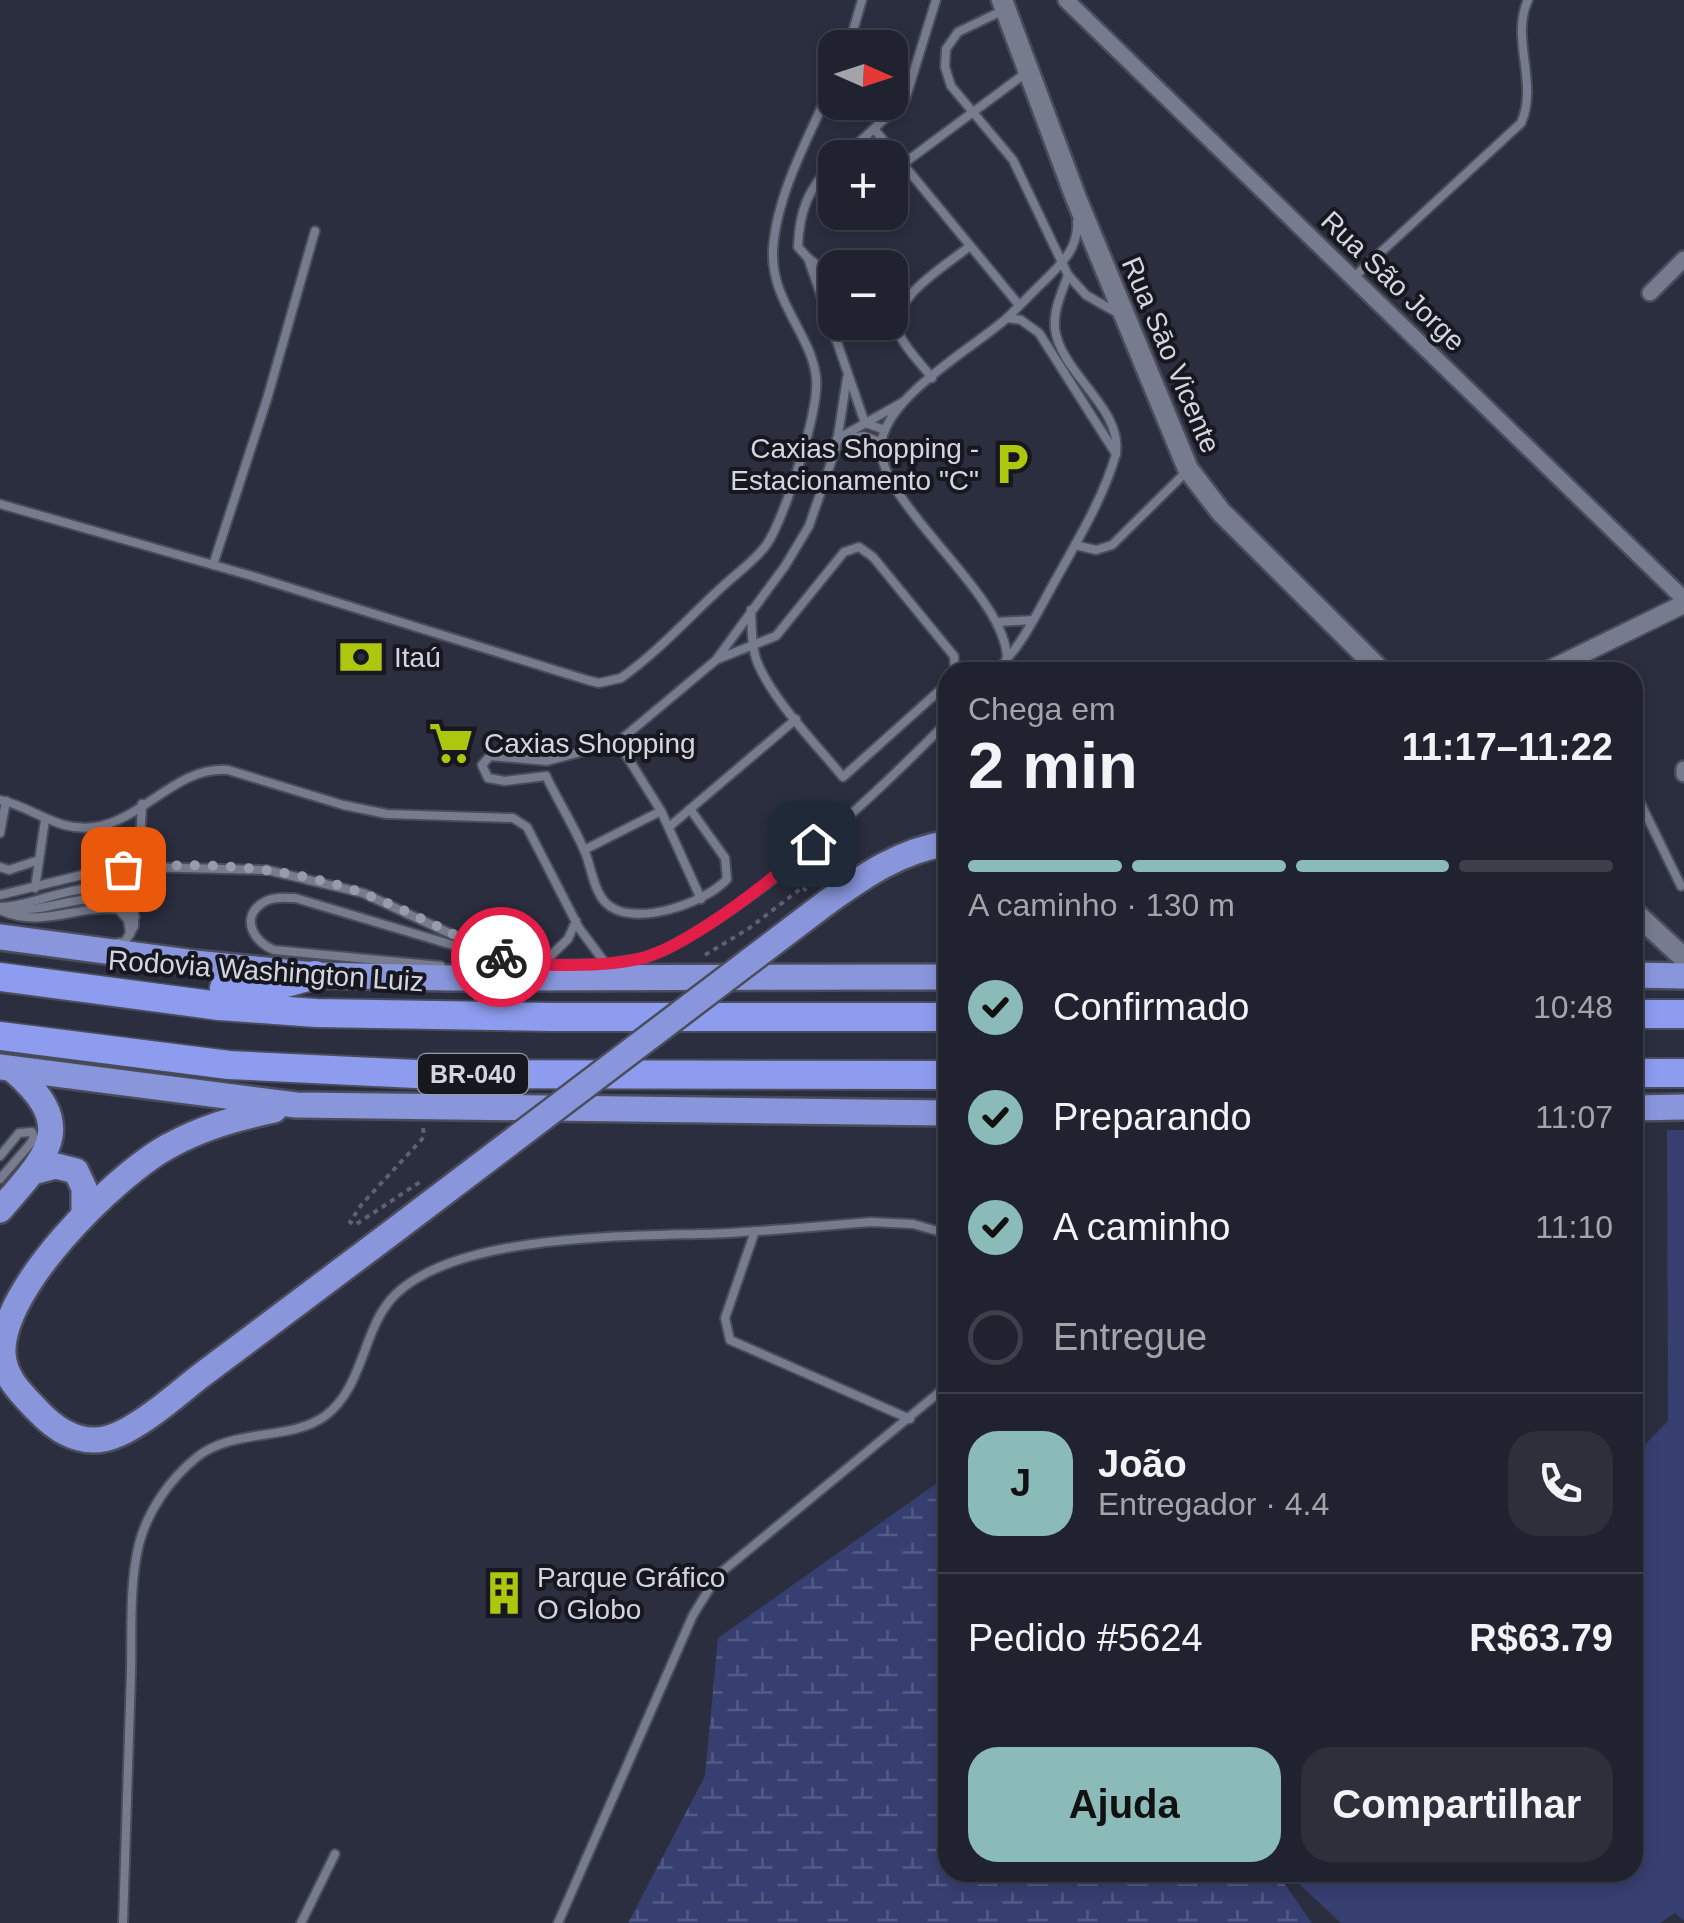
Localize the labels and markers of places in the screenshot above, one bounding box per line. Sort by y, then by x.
place label: Caxias Shopping - Estacionamento "C" [730,433,979,496]
parking icon: Caxias Shopping - Estacionamento "C" [988,440,1036,488]
bank icon: Itaú [337,633,385,681]
place label: Itaú [394,642,441,673]
supermarket icon: Caxias Shopping [427,719,475,767]
place label: Caxias Shopping [484,728,696,759]
pin [771,802,856,887]
pin [81,827,166,912]
place label: Parque Gráfico O Globo [537,1562,725,1625]
building icon: Parque Gráfico O Globo [480,1569,528,1617]

